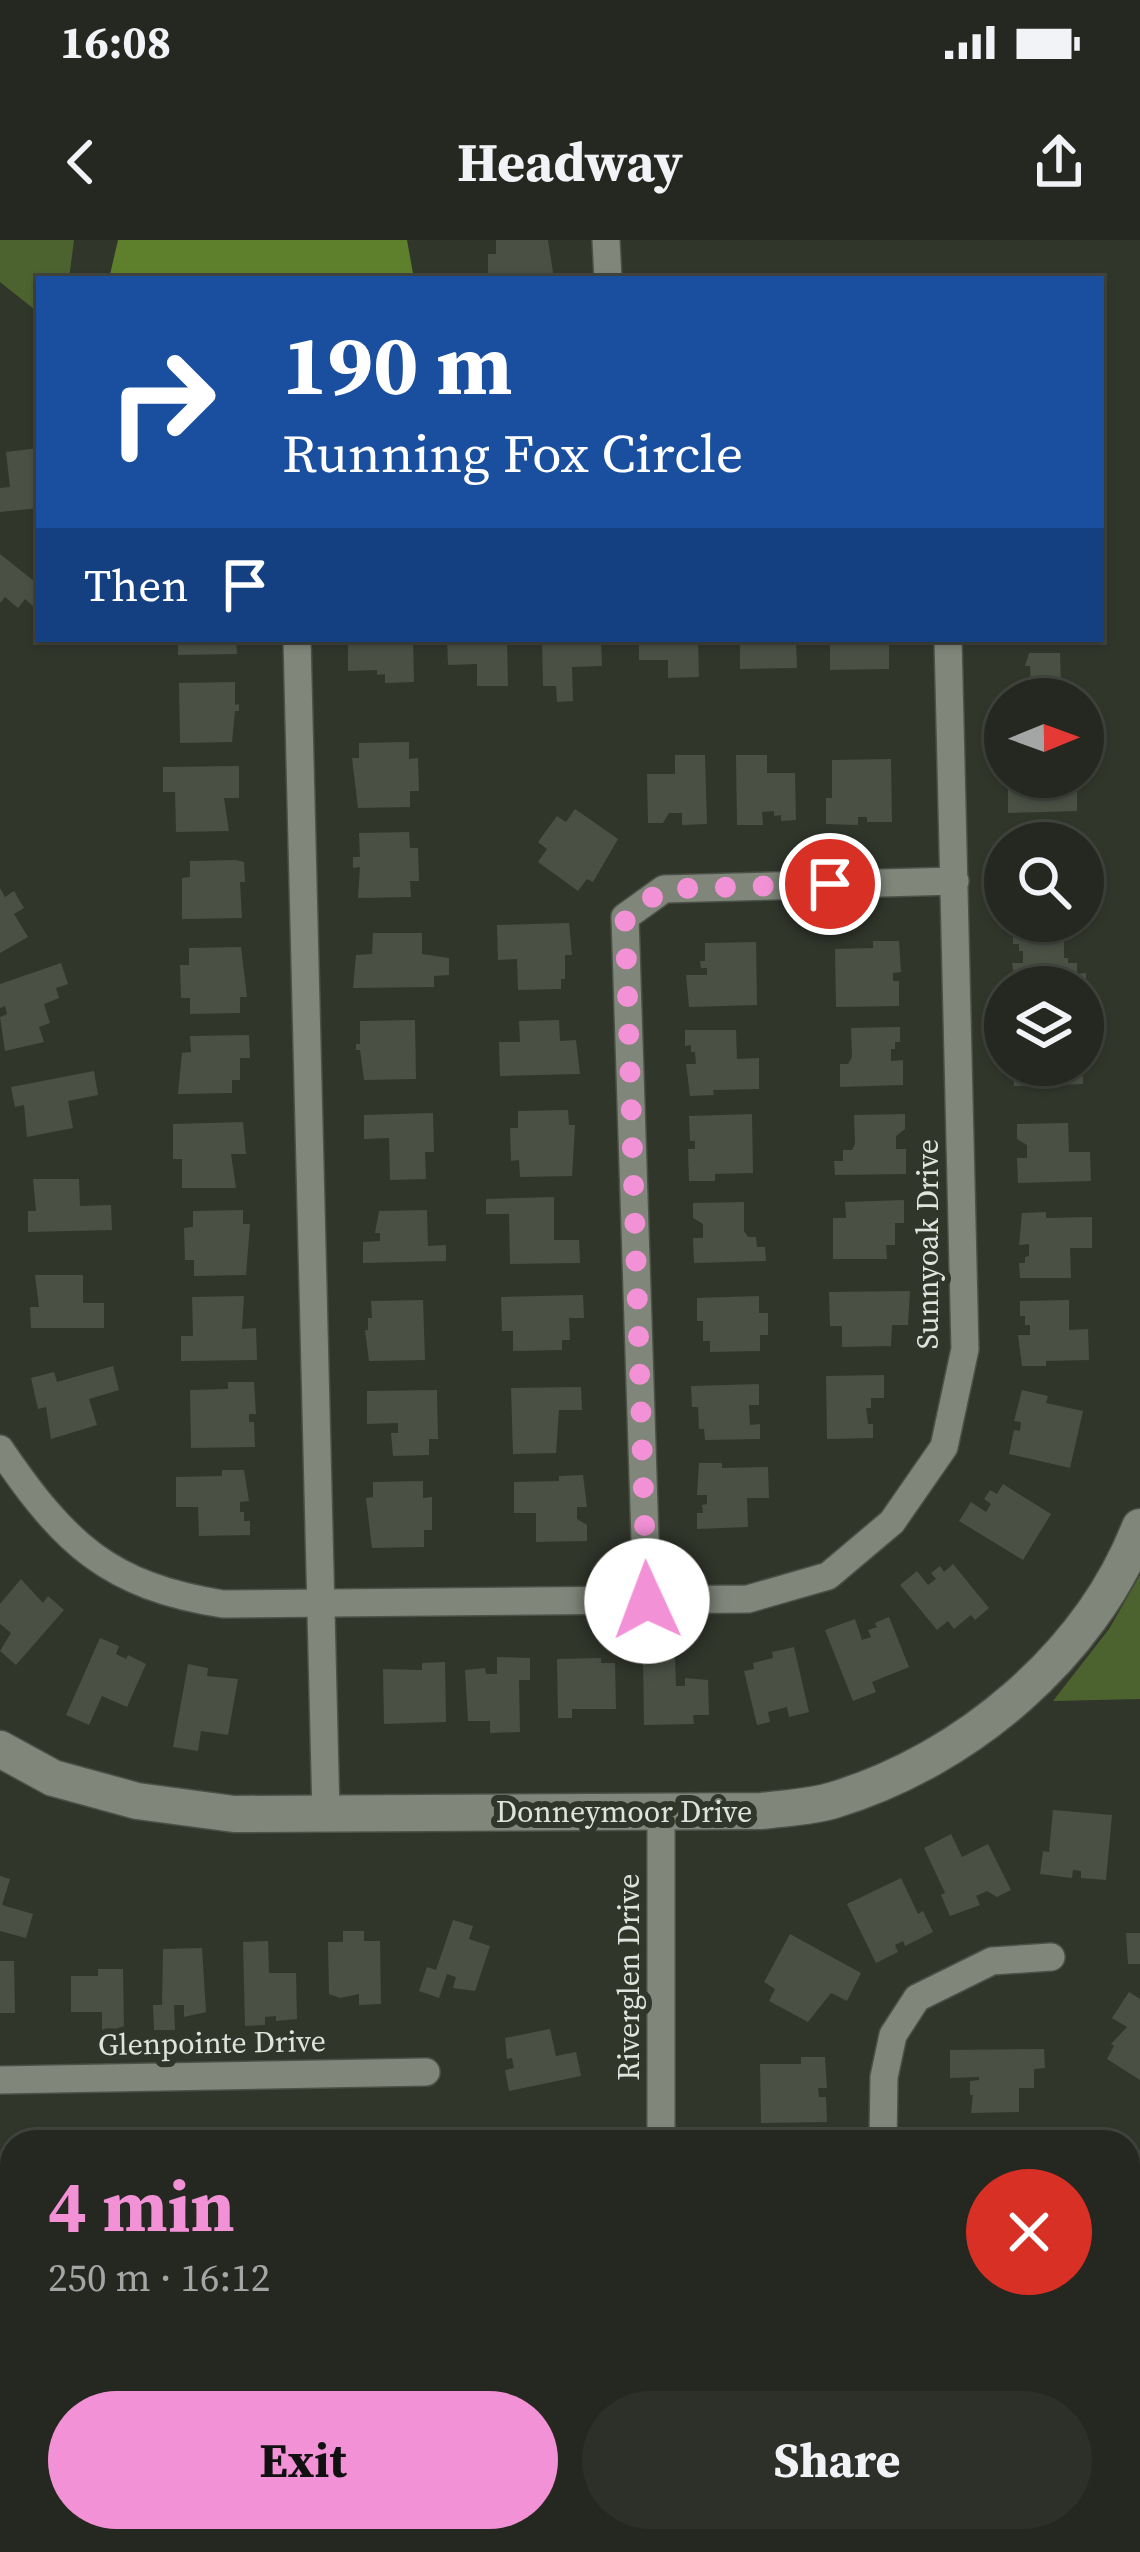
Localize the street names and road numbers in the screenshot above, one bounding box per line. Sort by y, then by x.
street label: Sunnyoak Drive [907,1139,948,1349]
street label: Donneymoor Drive [496,1791,752,1832]
street label: Riverglen Drive [608,1873,649,2081]
street label: Glenpointe Drive [98,2020,326,2065]

